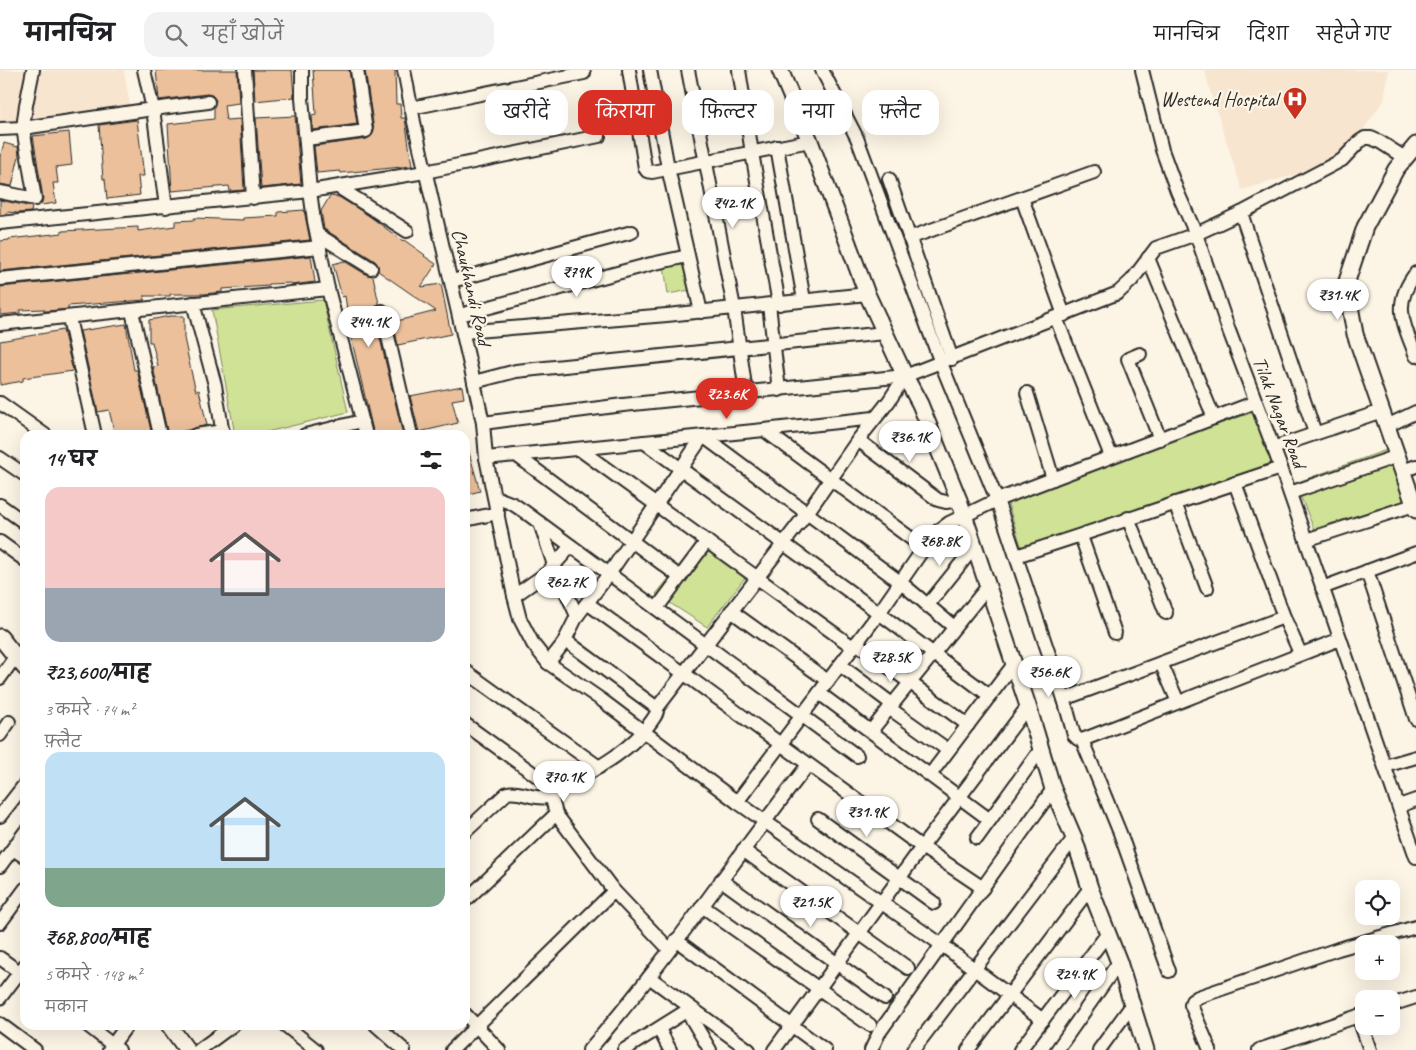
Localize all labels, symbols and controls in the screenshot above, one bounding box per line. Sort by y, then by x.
search box [144,12,494,57]
text: मानचित्र [25,18,114,48]
icon: search [162,21,190,49]
text: यहाँ खोजें [202,22,284,46]
text: मानचित्र [1154,23,1220,45]
text: दिशा [1248,23,1288,45]
text: सहेजे गए [1316,23,1391,45]
hospital icon: Westend Hospital [1282,86,1308,120]
place label: Westend Hospital [1161,87,1282,112]
chip: खरीदें [485,90,568,135]
chip: किराया [578,90,672,135]
chip: फ़िल्टर [682,90,774,135]
chip: नया [784,90,852,135]
chip: फ़्लैट [862,90,939,135]
pin: ₹42.1K [692,186,774,229]
text: ₹42.1K [713,193,753,213]
street label: Chaukhandi Road [446,227,498,351]
pin: ₹79K [547,256,607,298]
text: ₹79K [562,262,592,282]
pin: ₹31.4K [1297,278,1379,321]
text: ₹31.4K [1318,285,1358,305]
pin: ₹44.1K [328,306,410,348]
text: ₹44.1K [349,312,389,332]
street label: Tilak Nagar Road [1247,353,1313,474]
pin: ₹23.6K [686,378,768,420]
text: ₹23.6K [707,384,747,404]
pin: ₹36.1K [869,420,951,463]
text: ₹36.1K [890,427,930,447]
text: 14 घर [45,446,97,472]
icon: filters [417,446,445,474]
icon: home [200,519,290,609]
pin: ₹68.8K [899,524,981,567]
text: ₹68.8K [920,531,960,551]
pin: ₹62.7K [525,566,607,608]
text: ₹62.7K [546,572,586,592]
pin: ₹28.5K [850,640,932,683]
text: ₹28.5K [871,647,911,667]
pin: ₹56.6K [1008,656,1090,698]
text: ₹23,600/माह [45,659,150,685]
text: ₹56.6K [1029,662,1069,682]
text: 3 कमरे · 74 m² [45,700,134,720]
text: फ़्लैट [45,732,81,752]
pin: ₹70.1K [523,760,605,803]
text: ₹70.1K [544,767,584,787]
icon: home [200,784,290,874]
pin: ₹31.9K [826,796,908,838]
text: ₹31.9K [847,802,887,822]
map controls [1355,880,1400,1035]
button: locate [1355,880,1400,925]
pin: ₹21.5K [770,886,852,928]
text: ₹21.5K [791,892,831,912]
text: ₹68,800/माह [45,924,150,950]
button: + [1355,935,1400,980]
pin: ₹24.9K [1034,958,1116,1000]
text: ₹24.9K [1055,964,1095,984]
text: 5 कमरे · 148 m² [45,965,141,985]
button: − [1355,990,1400,1035]
text: मकान [45,997,87,1017]

